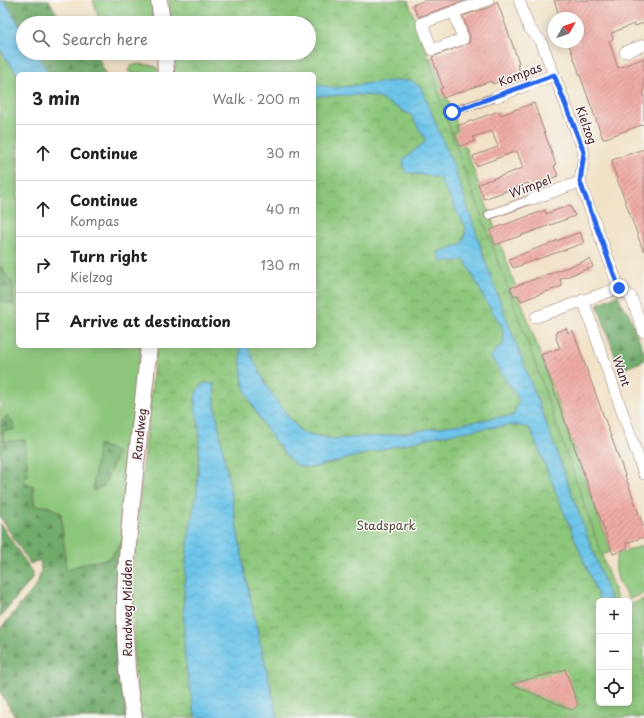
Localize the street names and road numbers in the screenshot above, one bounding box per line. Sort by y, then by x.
street label: Kompas [496,57,545,91]
street label: Kielzog [572,103,602,147]
street label: Wimpel [506,170,554,202]
street label: Want [608,353,636,389]
street label: Randweg [127,407,151,461]
street label: Randweg Midden [118,559,136,657]

